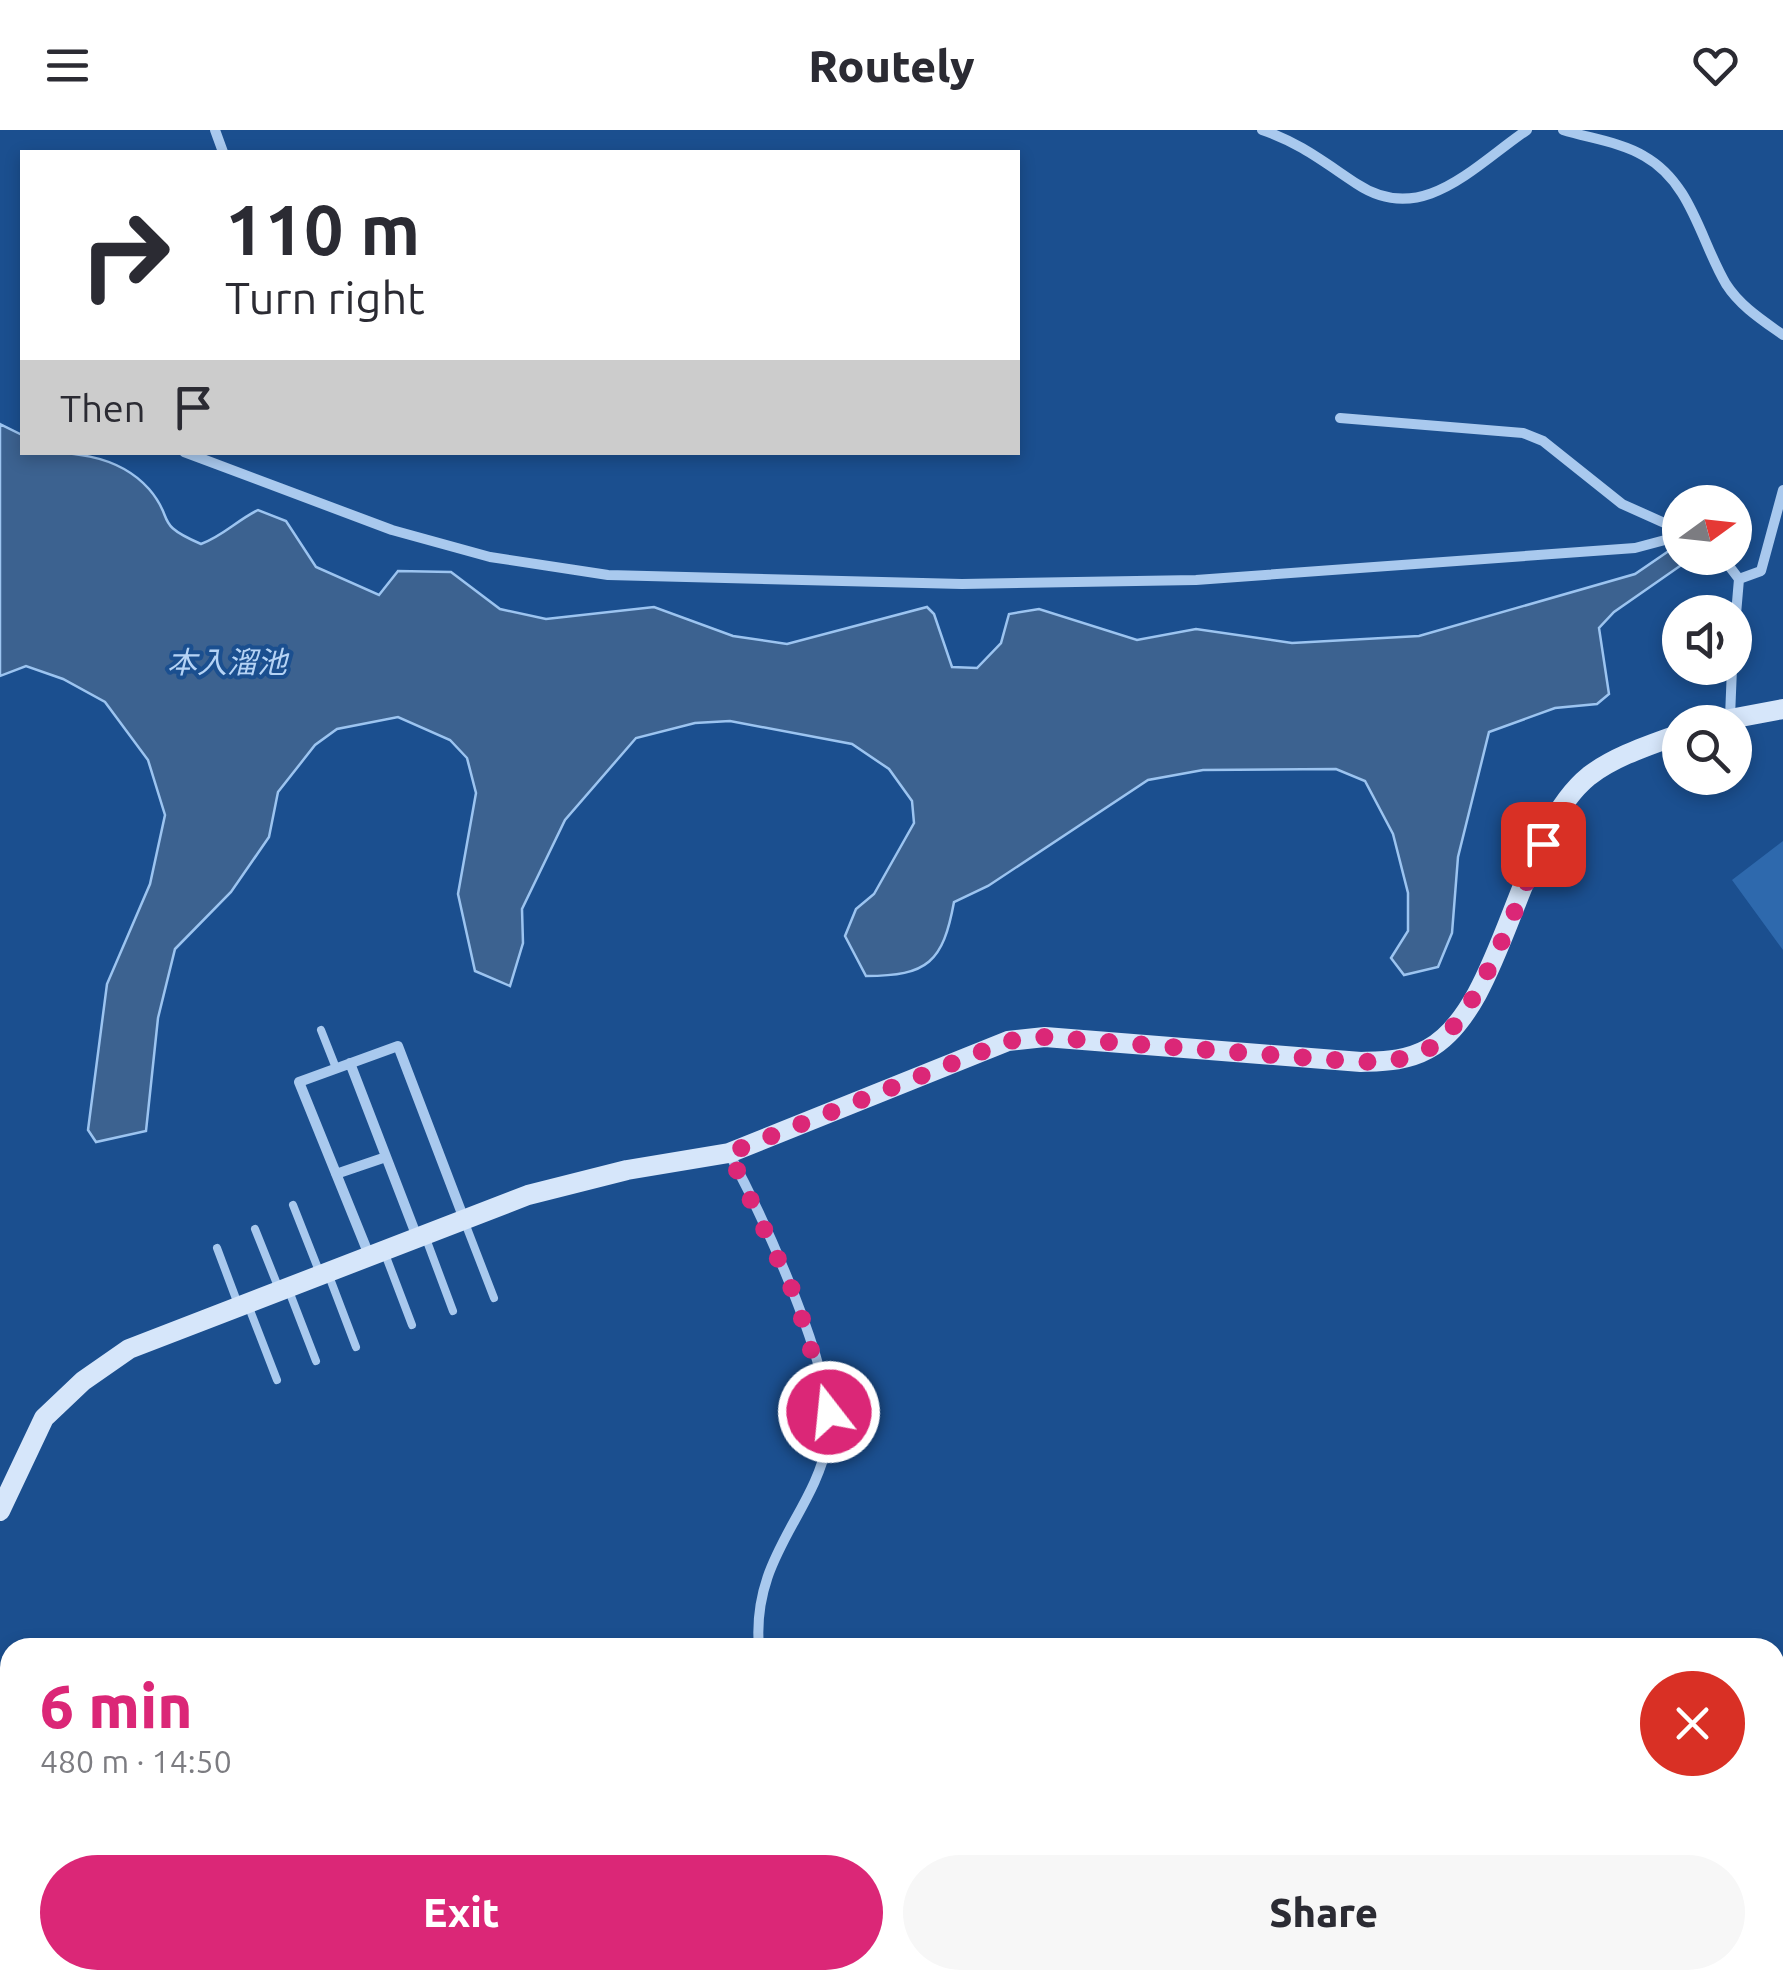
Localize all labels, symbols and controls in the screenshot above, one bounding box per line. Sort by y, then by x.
icon: menu [40,38,95,93]
icon: heart [1688,38,1743,93]
text: Routely [808,40,975,91]
icon: right [60,190,190,320]
text: 110 m [225,190,420,268]
text: Turn right [225,272,425,323]
icon: arrive [166,380,221,435]
text: Then [60,387,146,429]
north arrow [1662,485,1752,575]
map controls [1662,485,1752,795]
button: sound [1662,595,1752,685]
water label: 本入溜池 [167,645,290,679]
button: search [1662,705,1752,795]
pin [1501,802,1586,887]
icon: arrive [1516,817,1571,872]
position arrow [777,1360,881,1464]
button: close [1640,1671,1745,1776]
text: 6 min [40,1672,193,1739]
text: 480 m · 14:50 [40,1743,232,1779]
button: Exit [40,1855,883,1970]
button: Share [903,1855,1745,1970]

